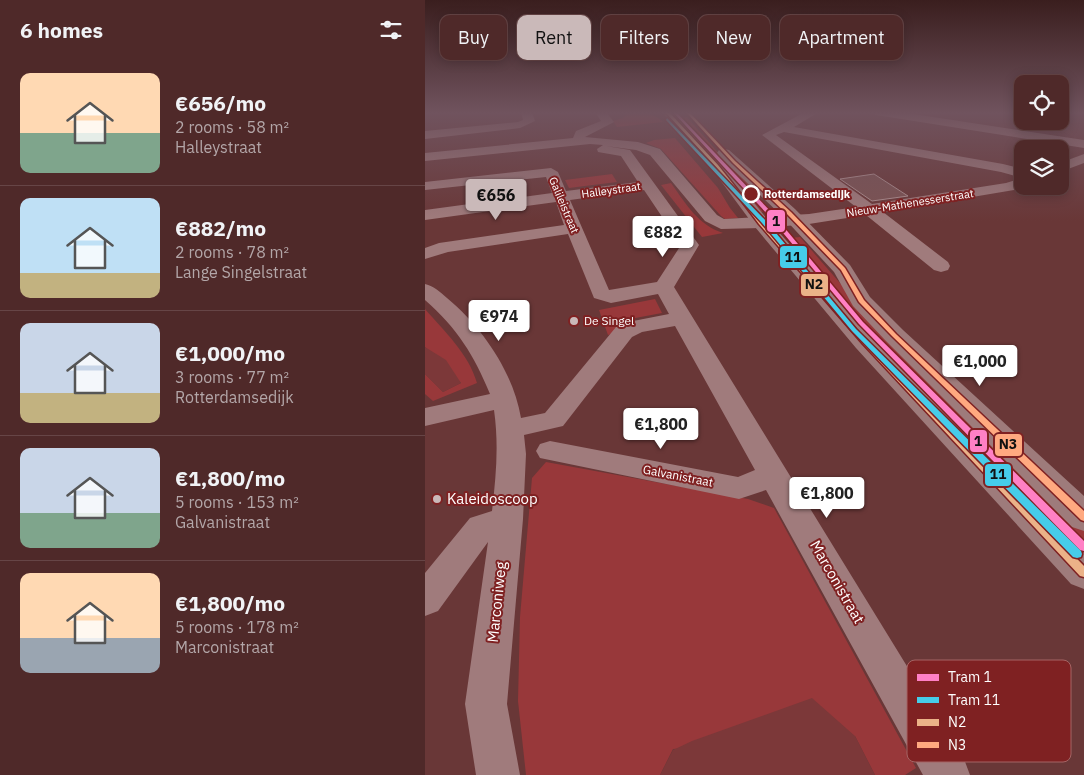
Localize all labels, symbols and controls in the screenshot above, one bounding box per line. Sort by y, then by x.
chip: Buy [440,15,507,60]
chip: Rent [517,15,591,60]
chip: Filters [601,15,688,60]
chip: New [698,15,770,60]
chip: Apartment [780,15,903,60]
text: 6 homes [20,16,103,44]
icon: filters [377,16,405,44]
map controls [1014,75,1069,195]
button: locate [1014,75,1069,130]
text: €656/mo [175,89,266,117]
icon: home [60,93,120,153]
text: 2 rooms · 58 m² [175,117,289,137]
text: Halleystraat [175,137,262,157]
button: layers [1014,140,1069,195]
street label: Galileistraat [546,175,582,235]
pin: €656 [466,178,526,221]
street label: Halleystraat [580,179,642,201]
text: €656 [477,185,515,205]
marker: Rotterdamsedijk [742,185,760,203]
street label: Nieuw-Mathenesserstraat [846,186,975,220]
place label: Rotterdamsedijk [764,187,851,201]
line badge: 1 [766,209,786,233]
text: 1 [772,212,781,230]
text: €882/mo [175,214,266,242]
pin: €882 [633,216,693,258]
icon: home [60,218,120,278]
text: €882 [644,222,682,242]
text: 2 rooms · 78 m² [175,242,289,262]
line badge: 11 [779,245,808,269]
text: 11 [785,248,802,266]
text: Lange Singelstraat [175,262,307,282]
line badge: N2 [800,273,829,297]
text: N2 [805,275,823,293]
pin: €974 [469,300,529,342]
text: €974 [480,306,518,326]
place label: De Singel [584,313,634,328]
marker: De Singel [568,315,580,327]
text: €1,000/mo [175,339,285,367]
icon: home [60,343,120,403]
pin: €1,000 [939,344,1021,387]
text: €1,000 [953,351,1007,371]
text: 3 rooms · 77 m² [175,367,289,387]
text: Rotterdamsedijk [175,387,294,407]
pin: €1,800 [620,408,702,450]
text: €1,800 [634,414,688,434]
line badge: 1 [969,429,988,453]
text: 1 [974,432,983,450]
line badge: N3 [994,433,1023,457]
text: N3 [999,435,1017,453]
street label: Galvanistraat [642,461,715,490]
line badge: 11 [984,463,1012,487]
text: €1,800/mo [175,464,285,492]
text: 11 [990,465,1007,483]
icon: home [60,468,120,528]
pin: €1,800 [786,476,868,519]
text: €1,800 [800,483,854,503]
place label: Kaleidoscoop [447,489,538,508]
text: 5 rooms · 153 m² [175,492,299,512]
marker: Kaleidoscoop [431,493,443,505]
text: Galvanistraat [175,512,270,532]
street label: Marconistraat [806,537,869,627]
street label: Marconiweg [483,560,510,643]
text: €1,800/mo [175,589,285,617]
icon: home [60,593,120,653]
text: 5 rooms · 178 m² [175,617,299,637]
text: Marconistraat [175,637,274,657]
legend [907,660,1071,762]
text: Tram 1 [948,668,992,686]
text: Tram 11 [948,691,1000,709]
text: N2 [948,713,966,731]
text: N3 [948,736,966,754]

